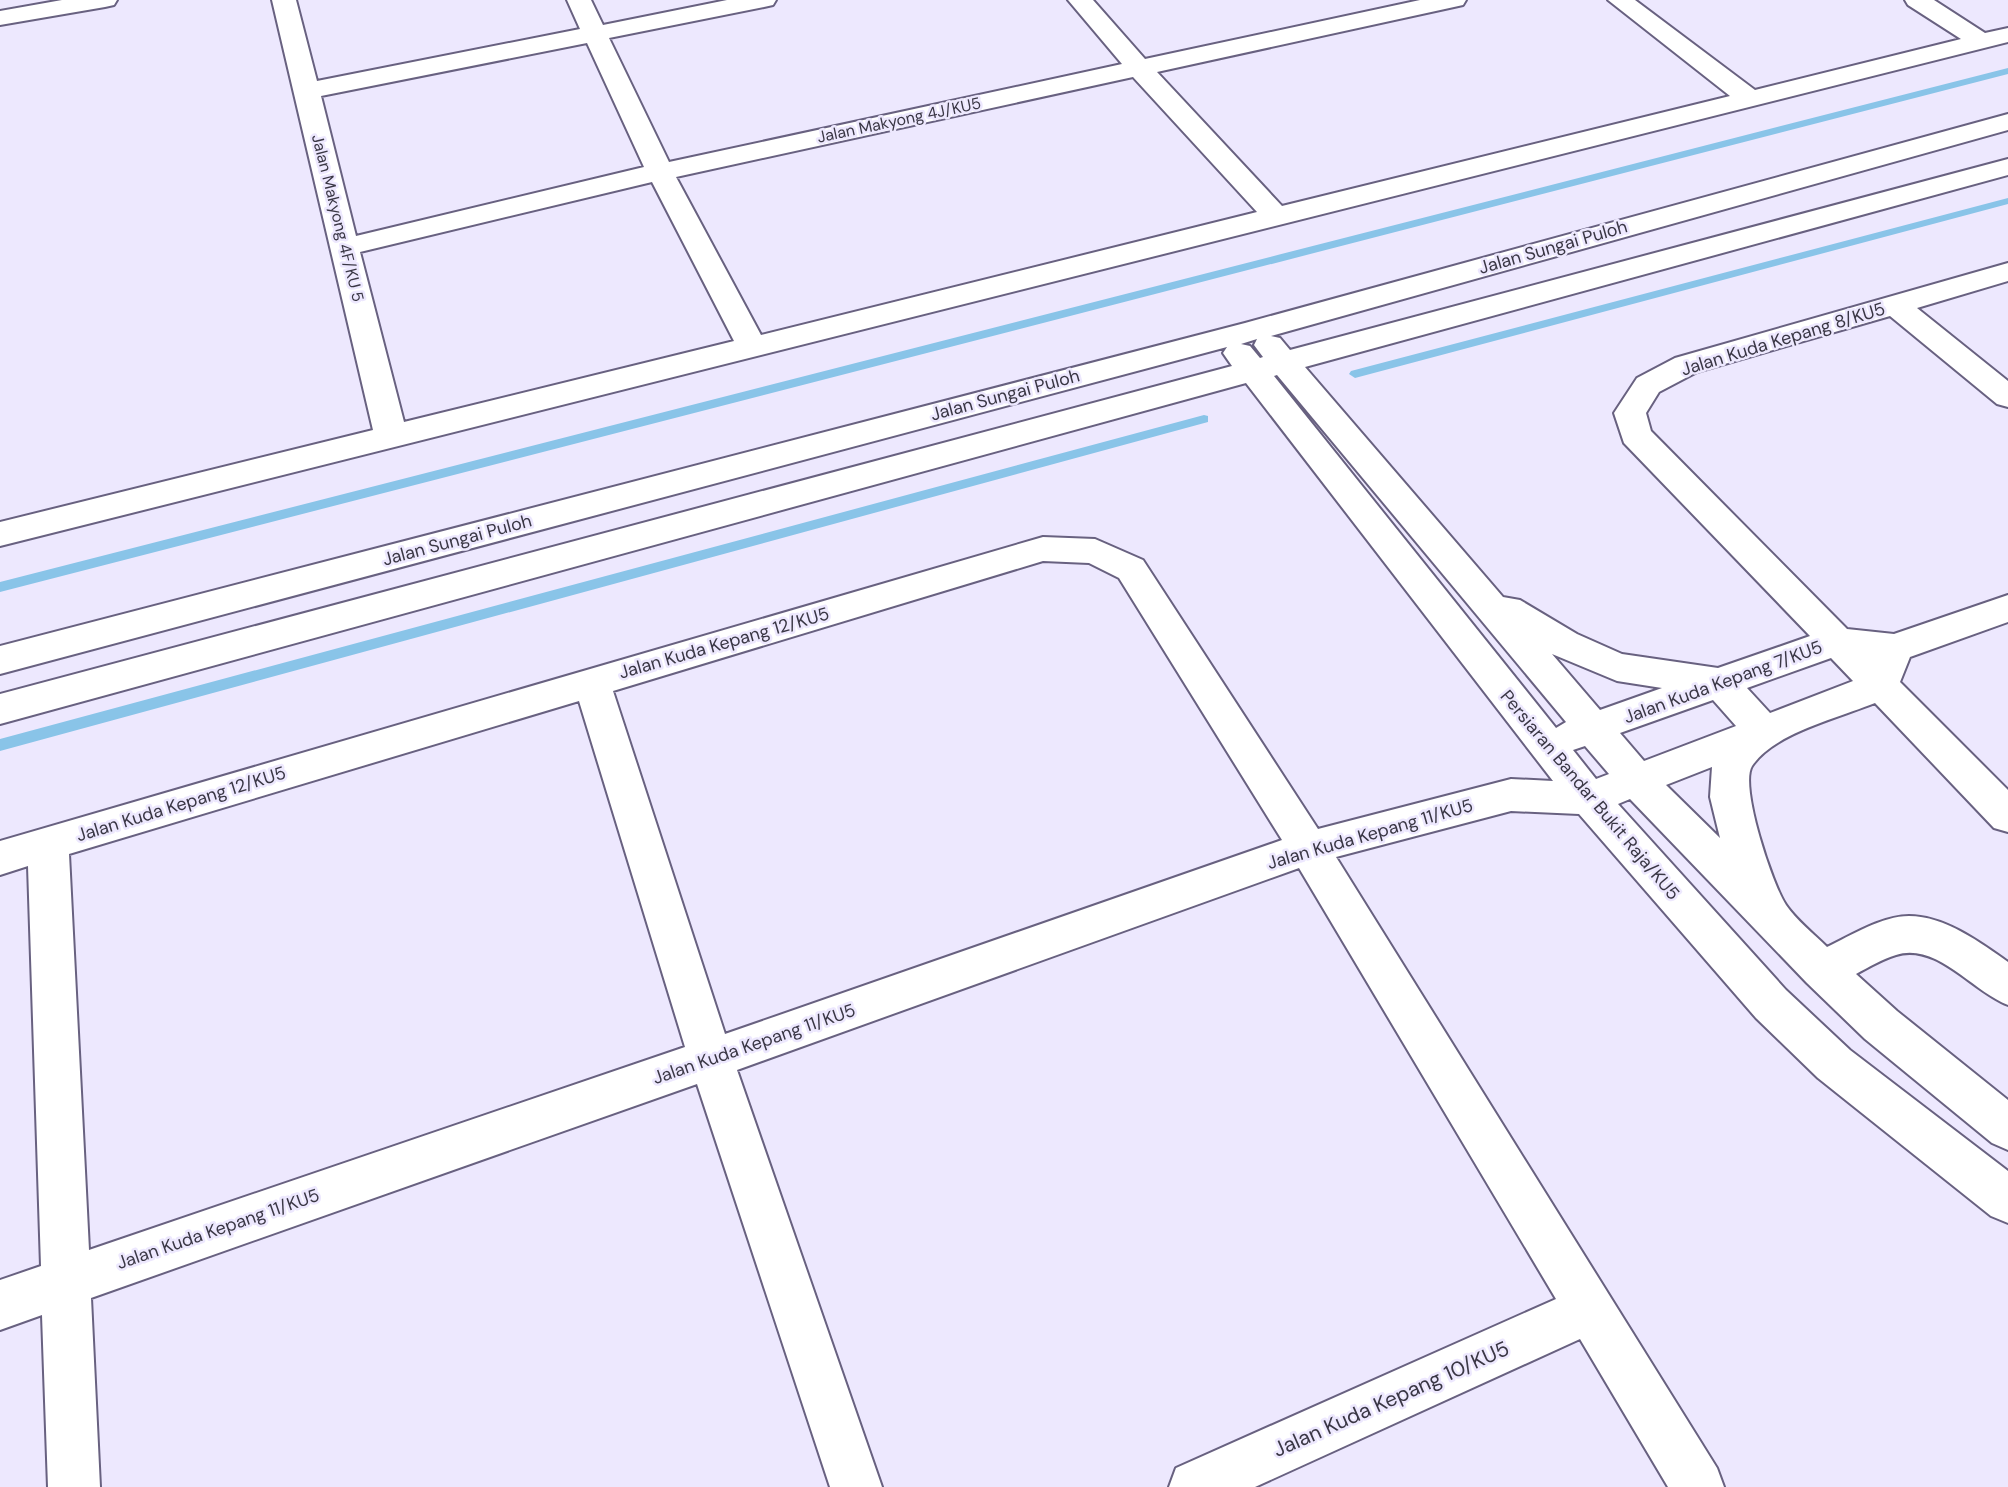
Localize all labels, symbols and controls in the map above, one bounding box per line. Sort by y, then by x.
street label: Jalan Makyong 4J/KU5 [815,92,983,148]
street label: Jalan Makyong 4F/KU 5 [307,132,369,304]
street label: Jalan Sungai Puloh [1476,214,1630,280]
street label: Jalan Kuda Kepang 8/KU5 [1678,297,1888,381]
street label: Jalan Sungai Puloh [928,364,1082,426]
street label: Jalan Sungai Puloh [380,509,534,571]
street label: Jalan Kuda Kepang 12/KU5 [616,601,832,685]
street label: Jalan Kuda Kepang 7/KU5 [1620,635,1826,729]
street label: Persiaran Bandar Bukit Raja/KU5 [1495,685,1685,905]
street label: Jalan Kuda Kepang 12/KU5 [73,761,289,847]
street label: Jalan Kuda Kepang 11/KU5 [1264,793,1476,875]
street label: Jalan Kuda Kepang 11/KU5 [649,998,859,1090]
street label: Jalan Kuda Kepang 11/KU5 [113,1183,323,1275]
street label: Jalan Kuda Kepang 10/KU5 [1269,1334,1513,1464]

